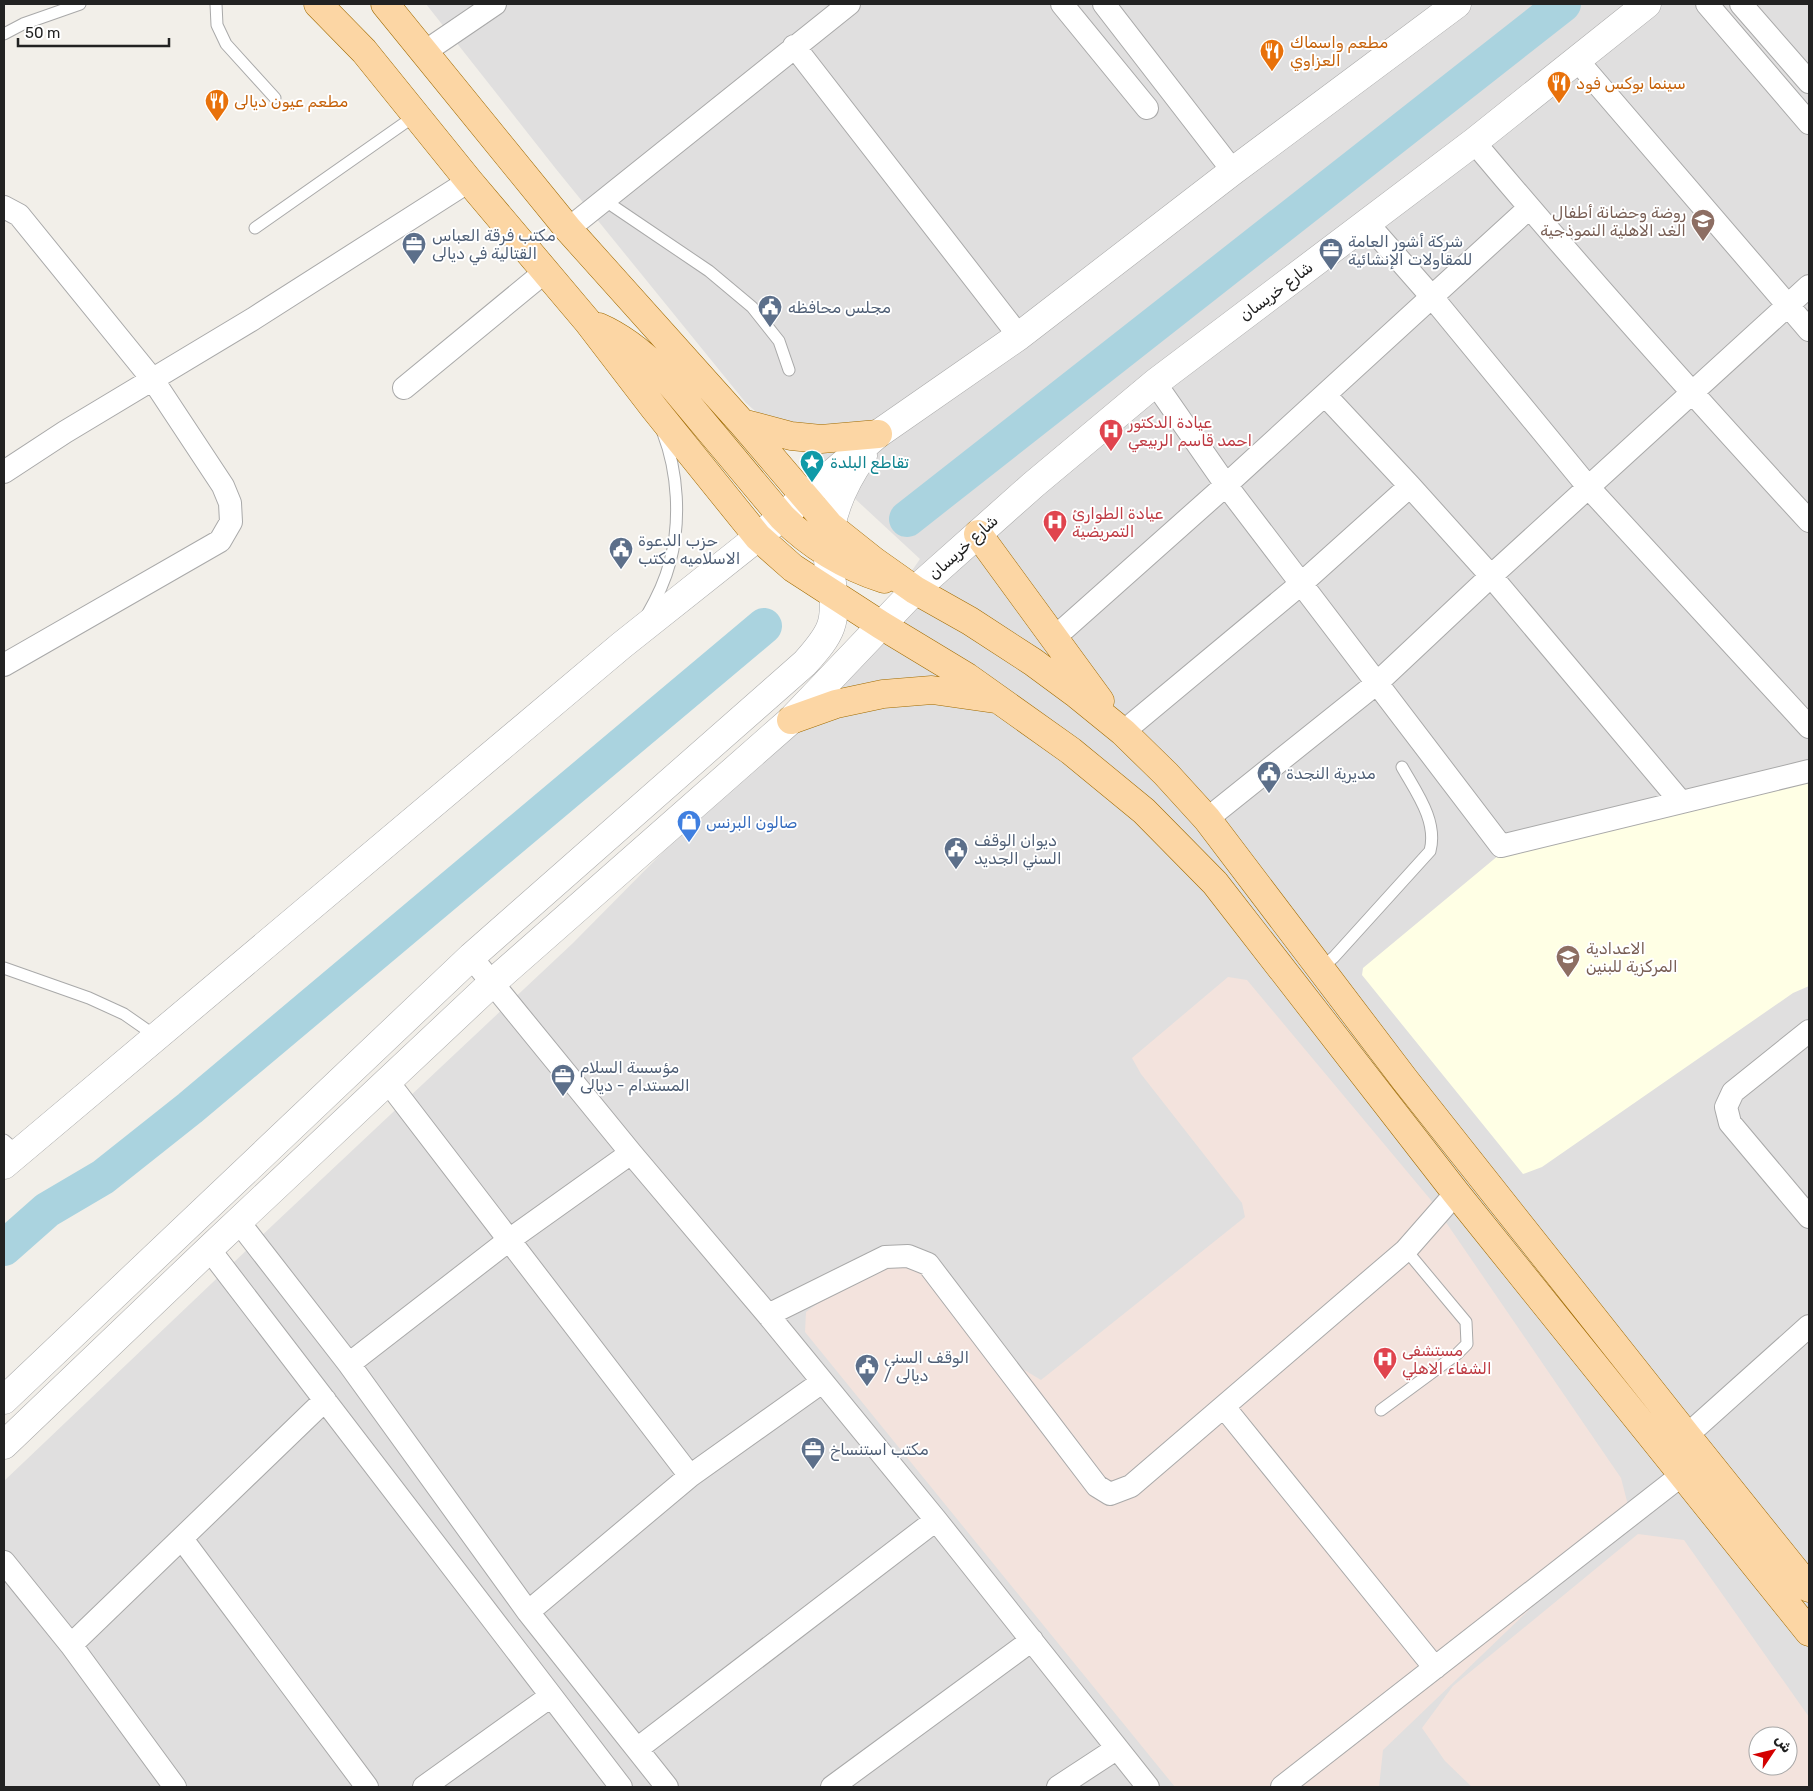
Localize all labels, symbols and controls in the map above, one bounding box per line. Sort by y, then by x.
scale bar [18,15,169,47]
text: 50 m [25,24,60,42]
place label: مطعم واسماك العزاوي [1290,33,1388,72]
restaurant icon: مطعم واسماك العزاوي [1259,38,1285,72]
restaurant icon: سينما بوكس فود [1546,70,1572,104]
place label: سينما بوكس فود [1576,74,1686,94]
restaurant icon: مطعم عيون ديالى [204,88,230,122]
place label: مطعم عيون ديالى [234,92,348,112]
place label: روضة وحضانة أطفال الغد الاهلية النموذجية [1540,203,1686,241]
school or university icon: روضة وحضانة أطفال الغد الاهلية النموذجية [1690,208,1716,242]
place label: مكتب فرقة العباس القتالية في ديالى [432,226,556,266]
office icon: مكتب فرقة العباس القتالية في ديالى [401,231,427,265]
place label: شركة أشور العامة للمقاولات الإنشائية [1348,232,1472,270]
office icon: شركة أشور العامة للمقاولات الإنشائية [1318,237,1344,271]
street label: شارع خريسان [1236,257,1318,326]
public building icon: مجلس محافظه [757,294,783,328]
place label: مجلس محافظه [788,298,891,317]
place label: عيادة الدكتور احمد قاسم الربيعي [1127,413,1252,453]
hospital icon: عيادة الدكتور احمد قاسم الربيعي [1098,418,1124,452]
place icon: تقاطع البلدة [799,449,825,483]
place label: تقاطع البلدة [830,453,909,474]
place label: عيادة الطوارئ التمريضية [1072,504,1164,542]
hospital icon: عيادة الطوارئ التمريضية [1042,509,1068,543]
street label: شارع خريسان [924,511,1003,585]
place label: حزب الدعوة الاسلاميه مكتب [638,531,740,568]
public building icon: حزب الدعوة الاسلاميه مكتب [608,536,634,570]
public building icon: مديرية النجدة [1256,760,1282,794]
place label: مديرية النجدة [1286,764,1376,784]
shop icon: صالون البرنس [676,809,702,843]
place label: صالون البرنس [706,813,797,833]
place label: ديوان الوقف السني الجديد [974,831,1062,871]
public building icon: ديوان الوقف السني الجديد [943,836,969,870]
place label: الاعدادية المركزية للبنين [1586,939,1678,977]
school or university icon: الاعدادية المركزية للبنين [1555,944,1581,978]
place label: مؤسسة السلام المستدام - ديالى [580,1058,690,1096]
office icon: مؤسسة السلام المستدام - ديالى [550,1063,576,1097]
place label: مستشفى الشفاء الاهلي [1402,1341,1492,1381]
hospital icon: مستشفى الشفاء الاهلي [1372,1346,1398,1380]
place label: الوقف السني / ديالى [884,1348,969,1385]
public building icon: الوقف السني / ديالى [854,1353,880,1387]
office icon: مكتب استنساخ [800,1436,826,1470]
place label: مكتب استنساخ [830,1440,929,1461]
north arrow [1748,1726,1798,1776]
text: ش [1771,1732,1795,1756]

